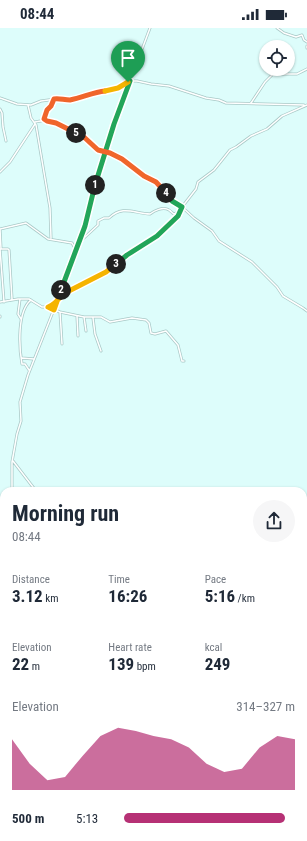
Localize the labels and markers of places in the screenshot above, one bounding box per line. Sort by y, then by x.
pin [111,41,145,82]
pin: 5 [66,123,86,143]
pin: 1 [85,175,105,195]
pin: 4 [156,183,176,203]
pin: 3 [106,254,126,274]
pin: 2 [51,280,71,300]

